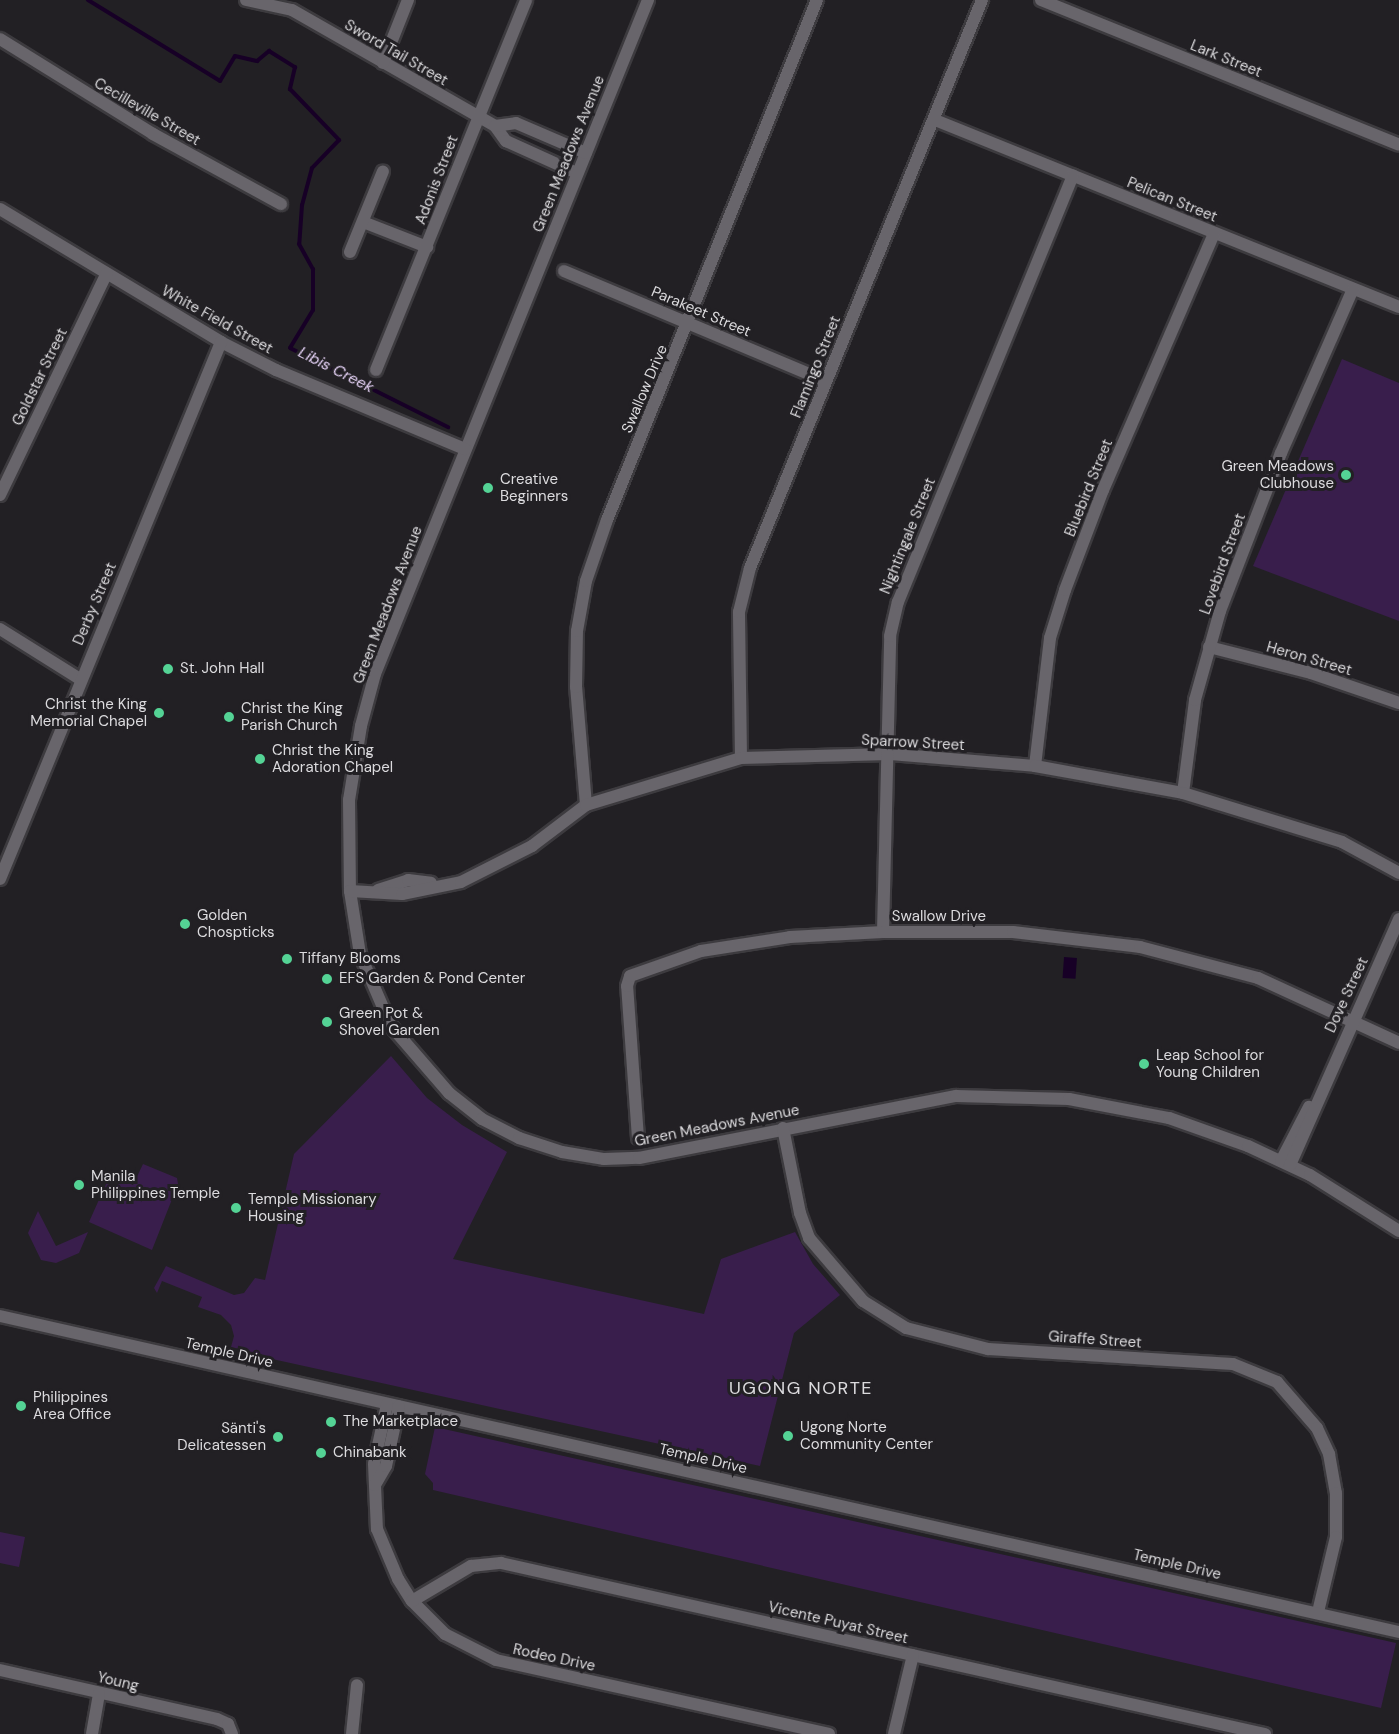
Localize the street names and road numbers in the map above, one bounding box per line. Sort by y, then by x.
street label: Sword Tail Street [341,16,451,90]
street label: Lark Street [1188,36,1264,82]
street label: Green Meadows Avenue [529,73,609,235]
street label: Cecilleville Street [91,74,203,150]
street label: Adonis Street [412,133,462,227]
street label: Pelican Street [1124,174,1220,226]
street label: White Field Street [158,282,276,358]
street label: Parakeet Street [649,283,753,341]
street label: Flamingo Street [787,313,845,421]
street label: Goldstar Street [9,325,71,429]
street label: Swallow Drive [618,342,672,436]
street label: Bluebird Street [1061,437,1117,539]
street label: Nightingale Street [876,475,940,597]
street label: Lovebird Street [1196,511,1250,617]
street label: Green Meadows Avenue [350,524,426,686]
street label: Derby Street [70,560,120,648]
street label: Heron Street [1264,638,1354,680]
street label: Sparrow Street [861,731,965,755]
street label: Swallow Drive [892,908,986,926]
street label: Dove Street [1322,954,1372,1036]
street label: Green Meadows Avenue [633,1101,801,1151]
street label: Giraffe Street [1048,1328,1142,1352]
street label: Temple Drive [183,1334,275,1372]
street label: Temple Drive [657,1440,749,1478]
street label: Temple Drive [1131,1546,1223,1584]
street label: Vicente Puyat Street [766,1598,910,1648]
street label: Rodeo Drive [511,1640,597,1676]
street label: Young [96,1669,140,1695]

